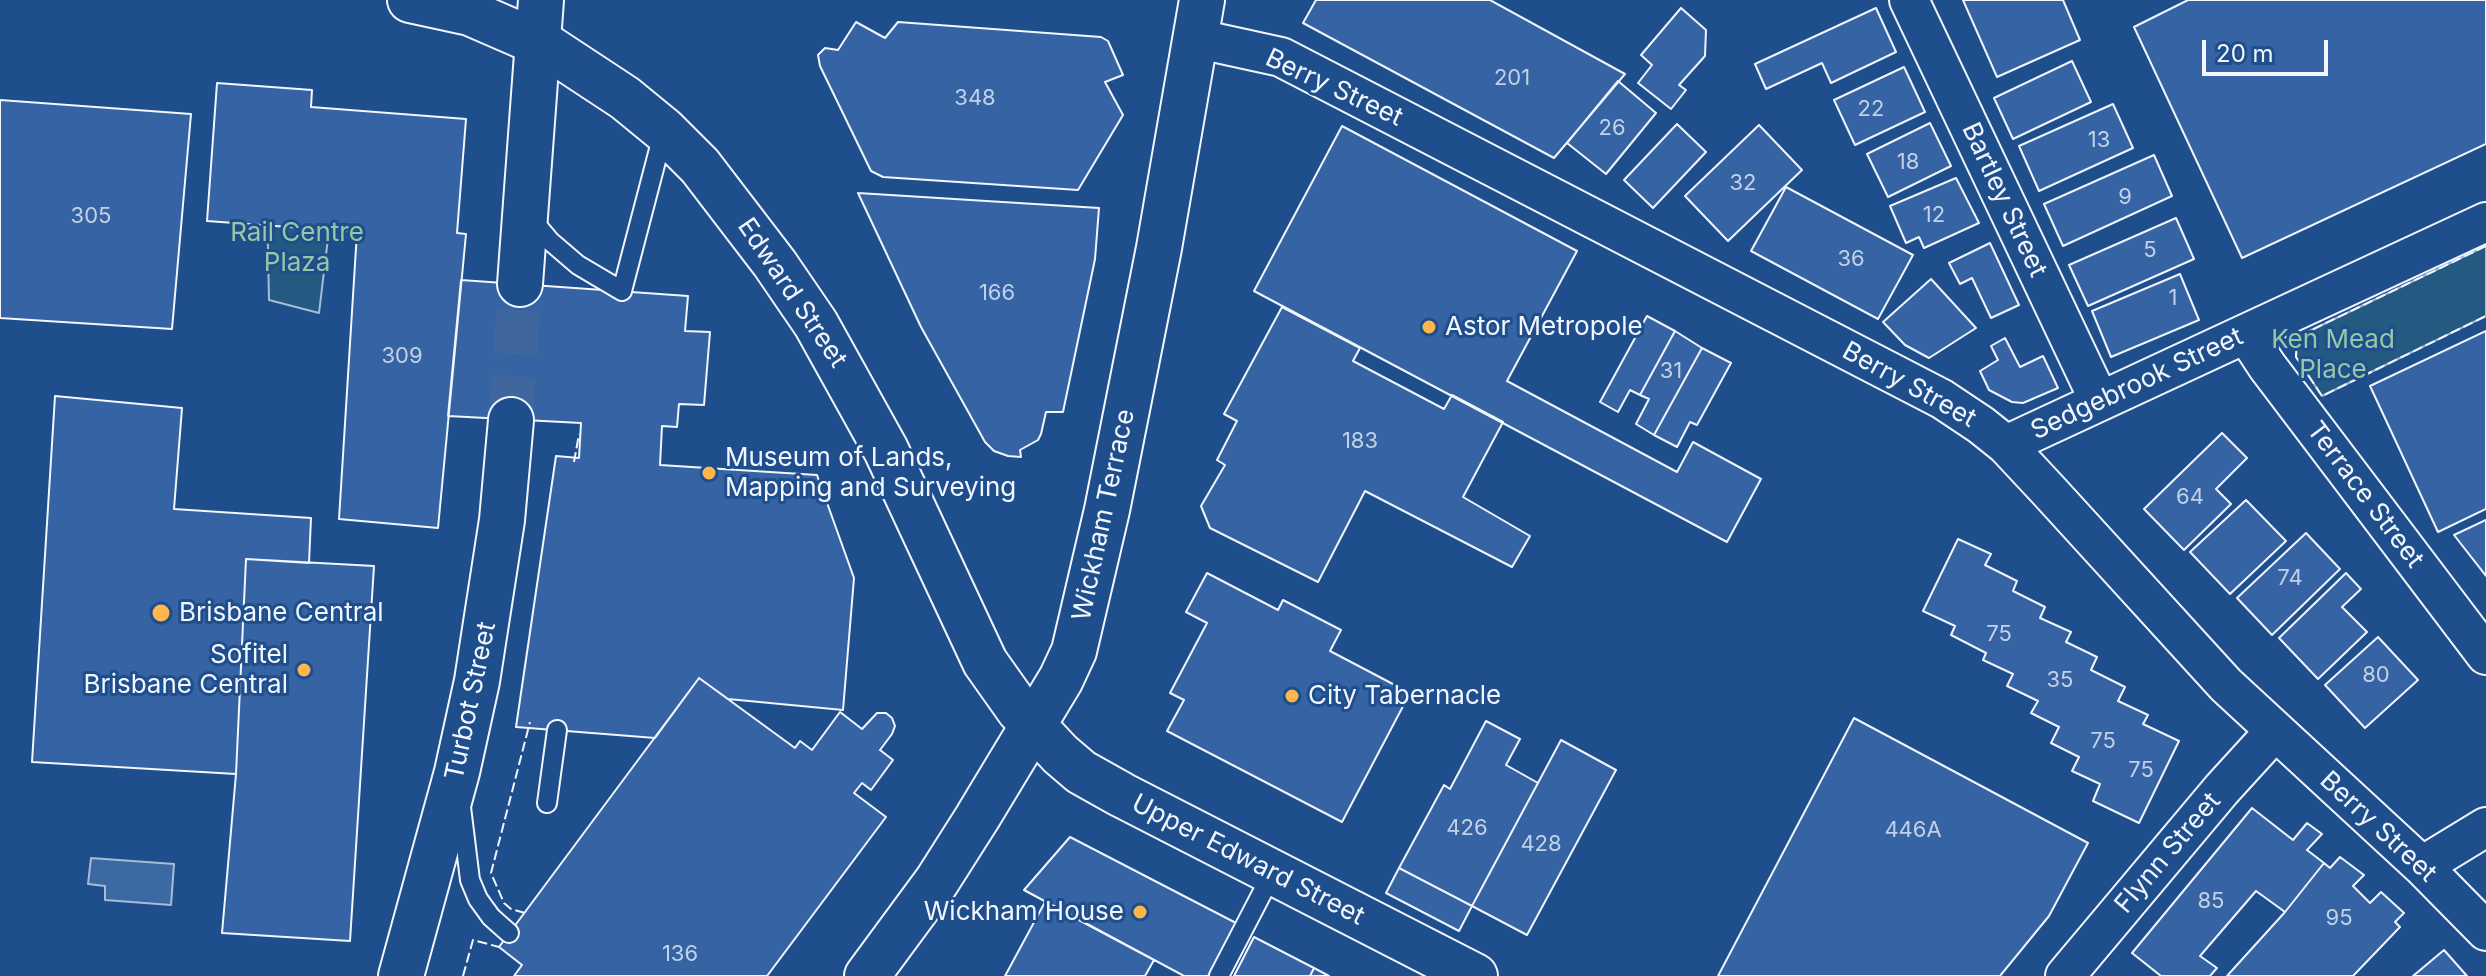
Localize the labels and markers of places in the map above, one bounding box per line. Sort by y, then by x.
place label: Astor Metropole [1445,311,1643,343]
marker: Astor Metropole [1420,318,1438,336]
place label: Museum of Lands, Mapping and Surveying [725,442,1016,504]
marker: Museum of Lands, Mapping and Surveying [700,464,718,482]
place label: Brisbane Central [179,597,384,629]
marker: Brisbane Central [150,602,172,624]
place label: Sofitel Brisbane Central [83,639,288,700]
marker: Sofitel Brisbane Central [295,661,313,679]
place label: City Tabernacle [1308,680,1501,712]
marker: City Tabernacle [1283,687,1301,705]
place label: Wickham House [924,896,1124,928]
marker: Wickham House [1131,903,1149,921]

